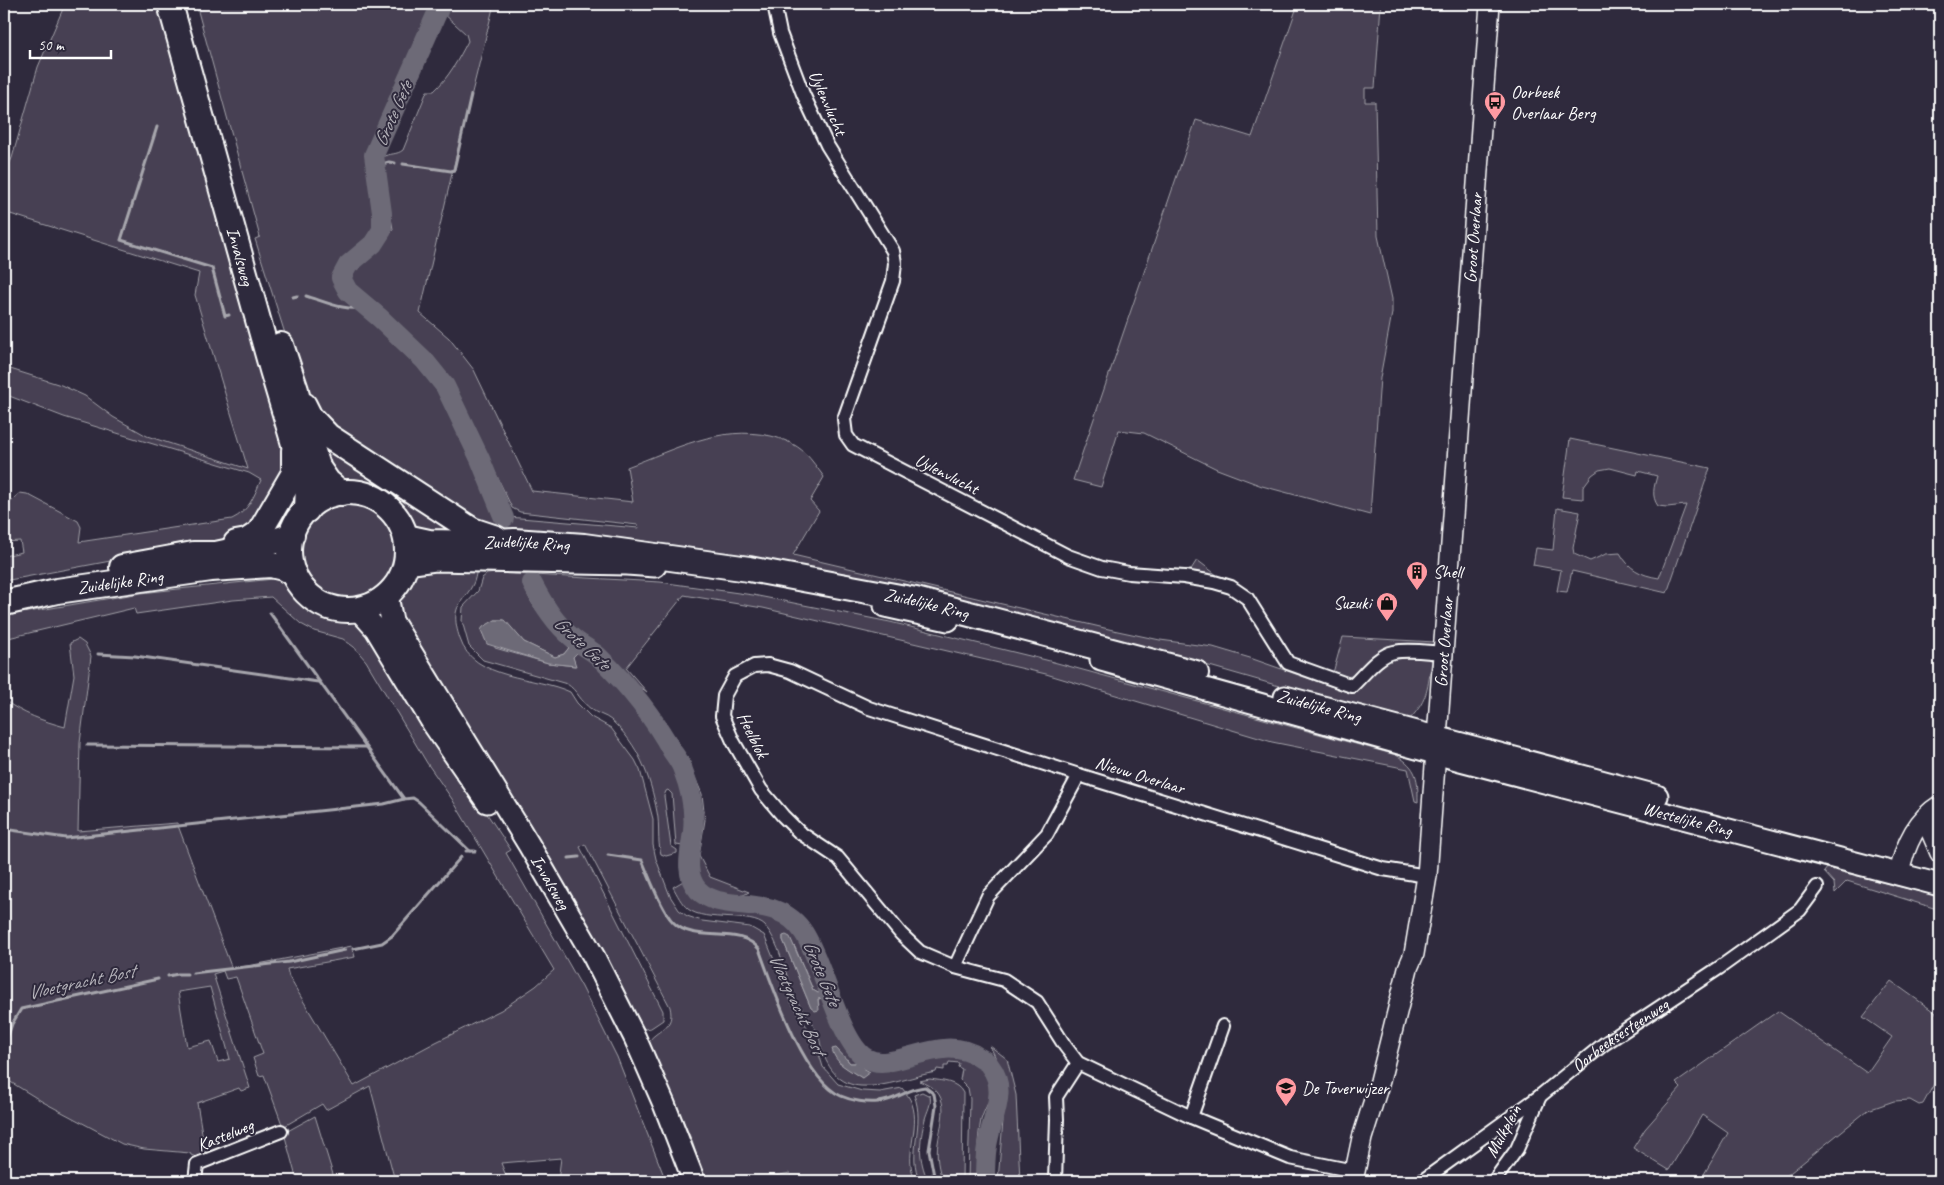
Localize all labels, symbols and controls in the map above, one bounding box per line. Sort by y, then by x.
scale bar [30,28,111,60]
text: 50 m [38,36,65,55]
street label: Uylenvlucht [804,67,853,141]
water label: Grote Gete [368,75,419,150]
place label: Oorbeek Overlaar Berg [1511,81,1597,124]
bus stop icon: Oorbeek Overlaar Berg [1483,90,1507,121]
street label: Groot Overlaar [1459,191,1487,284]
street label: Invalsweg [222,225,259,290]
street label: Uylenvlucht [911,449,984,500]
street label: Zuidelijke Ring [483,530,572,556]
building icon: Shell [1405,560,1429,591]
place label: Shell [1433,561,1465,583]
street label: Zuidelijke Ring [76,565,166,599]
street label: Zuidelijke Ring [882,583,973,625]
shop icon: Suzuki [1375,591,1399,622]
place label: Suzuki [1333,592,1374,614]
street label: Groot Overlaar [1430,595,1458,688]
water label: Grote Gete [549,611,617,677]
street label: Zuidelijke Ring [1275,684,1365,728]
street label: Heelblok [732,708,774,763]
street label: Nieuw Overlaar [1093,751,1189,799]
street label: Westelijke Ring [1641,797,1736,842]
street label: Invalsweg [526,851,576,915]
water label: Grote Gete [798,937,847,1012]
water label: Vloetgracht Bost [763,950,833,1063]
water label: Vloetgracht Bost [25,958,141,1005]
street label: Oorbeeksesteenweg [1567,993,1674,1077]
school or university icon: De Toverwijzer [1274,1076,1298,1107]
place label: De Toverwijzer [1302,1077,1390,1099]
street label: Mulkplein [1480,1100,1526,1161]
street label: Kastelweg [194,1113,258,1156]

